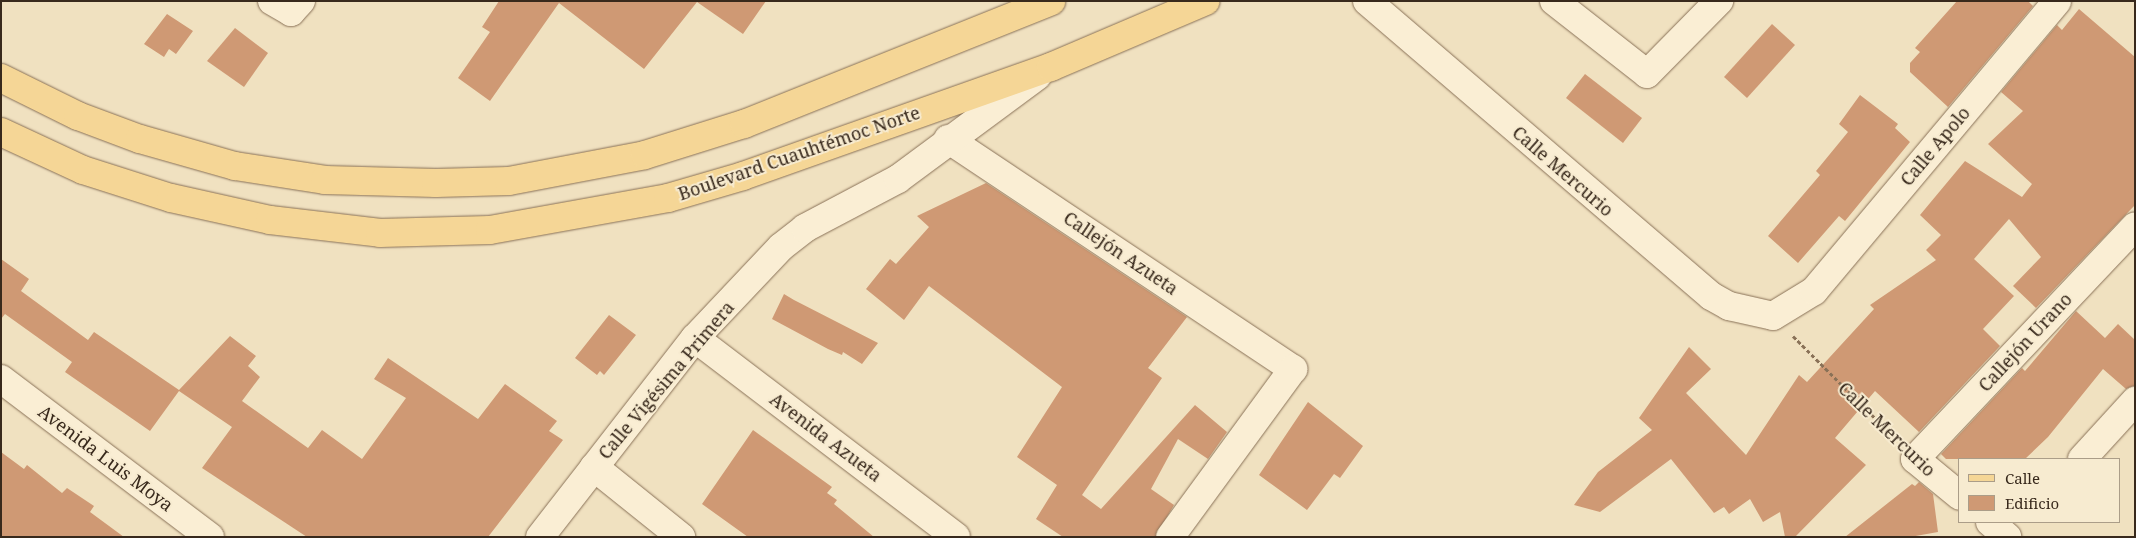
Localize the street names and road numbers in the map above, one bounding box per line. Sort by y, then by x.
street label: Boulevard Cuauhtémoc Norte [675,101,923,205]
street label: Calle Apolo [1896,102,1974,190]
street label: Calle Mercurio [1508,121,1618,221]
street label: Callejón Azueta [1060,207,1182,299]
street label: Callejón Urano [1974,288,2076,396]
street label: Calle Vigésima Primera [594,297,738,463]
street label: Calle Mercurio [1834,377,1940,481]
street label: Avenida Azueta [766,388,886,486]
street label: Avenida Luis Moya [34,400,178,516]

